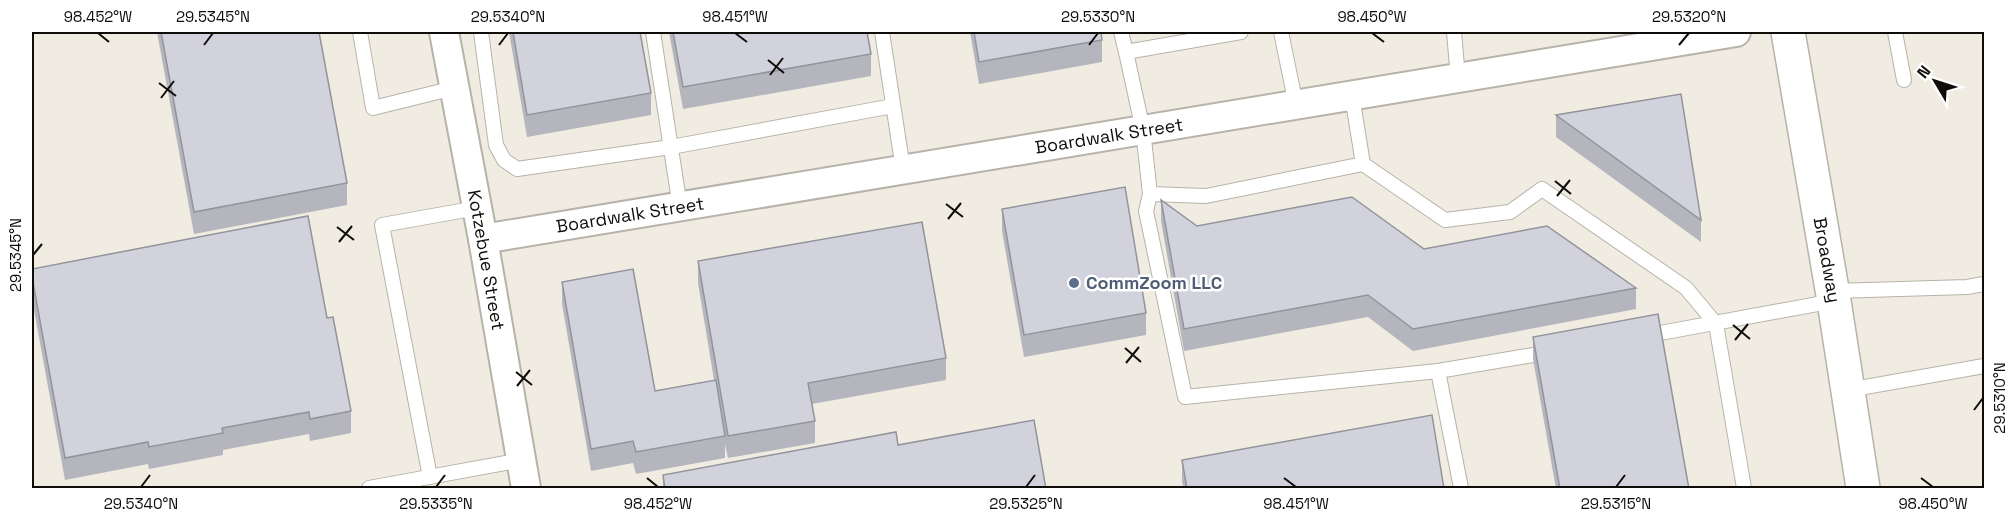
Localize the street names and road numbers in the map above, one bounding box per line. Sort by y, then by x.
street label: Boardwalk Street [1033,112,1185,159]
street label: Kotzebue Street [463,188,510,332]
street label: Boardwalk Street [554,191,706,238]
street label: Broadway [1809,215,1846,305]

